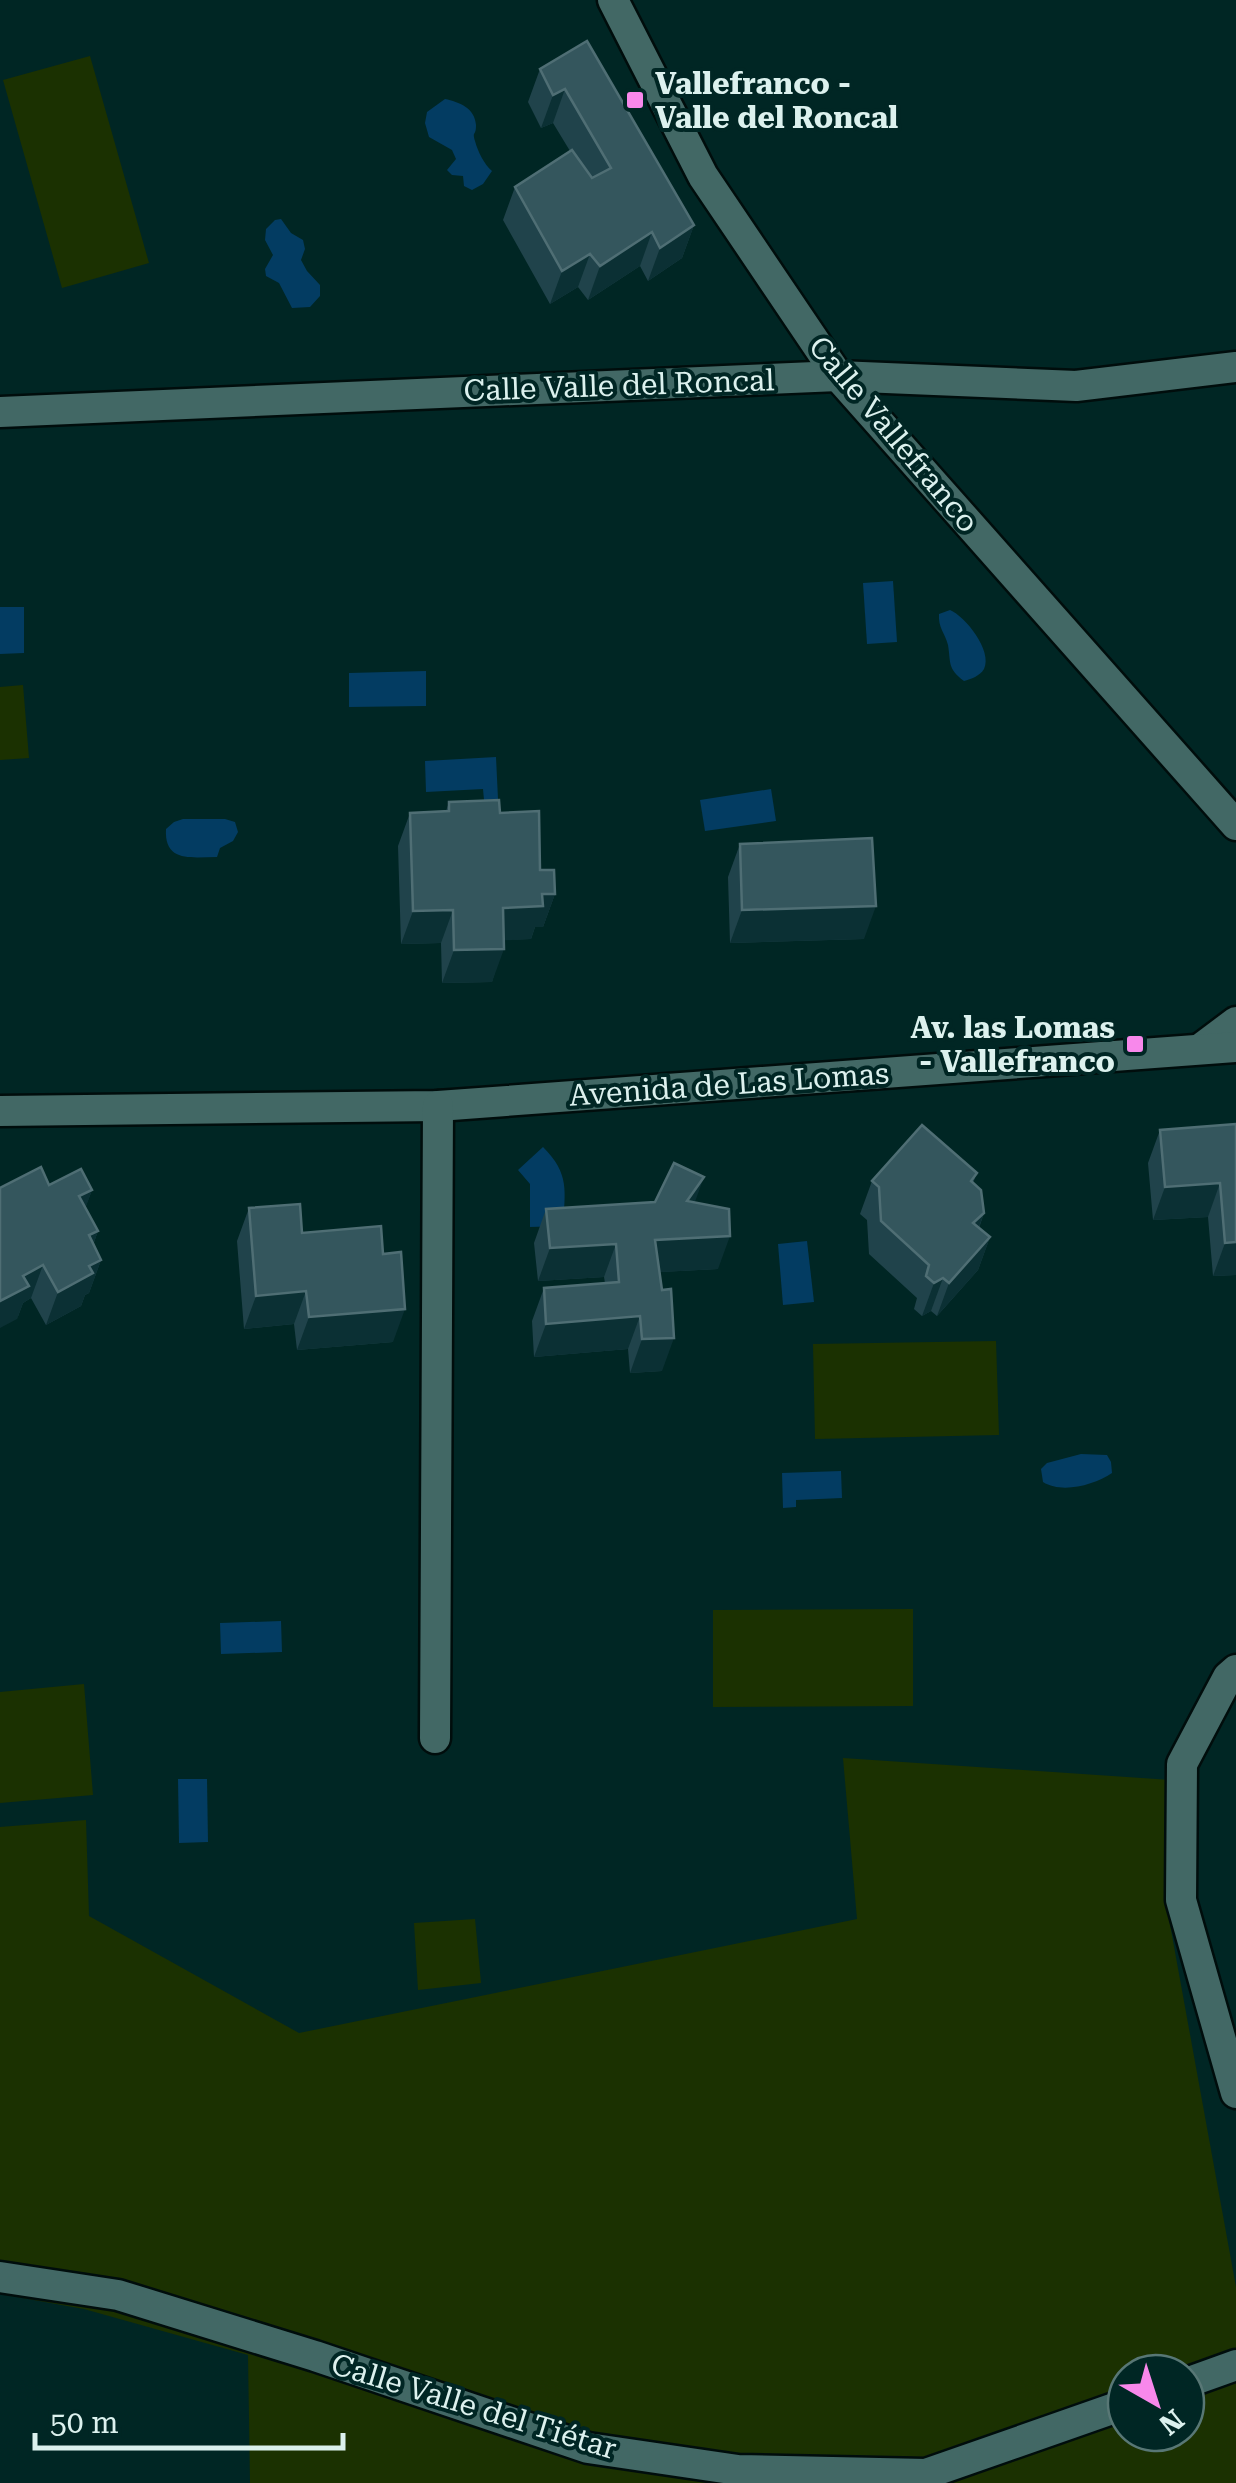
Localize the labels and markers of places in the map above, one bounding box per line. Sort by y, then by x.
place label: Vallefranco - Valle del Roncal [655,66,898,135]
marker: Vallefranco - Valle del Roncal [624,89,646,111]
place label: Av. las Lomas - Vallefranco [910,1010,1115,1079]
marker: Av. las Lomas - Vallefranco [1124,1033,1146,1055]

